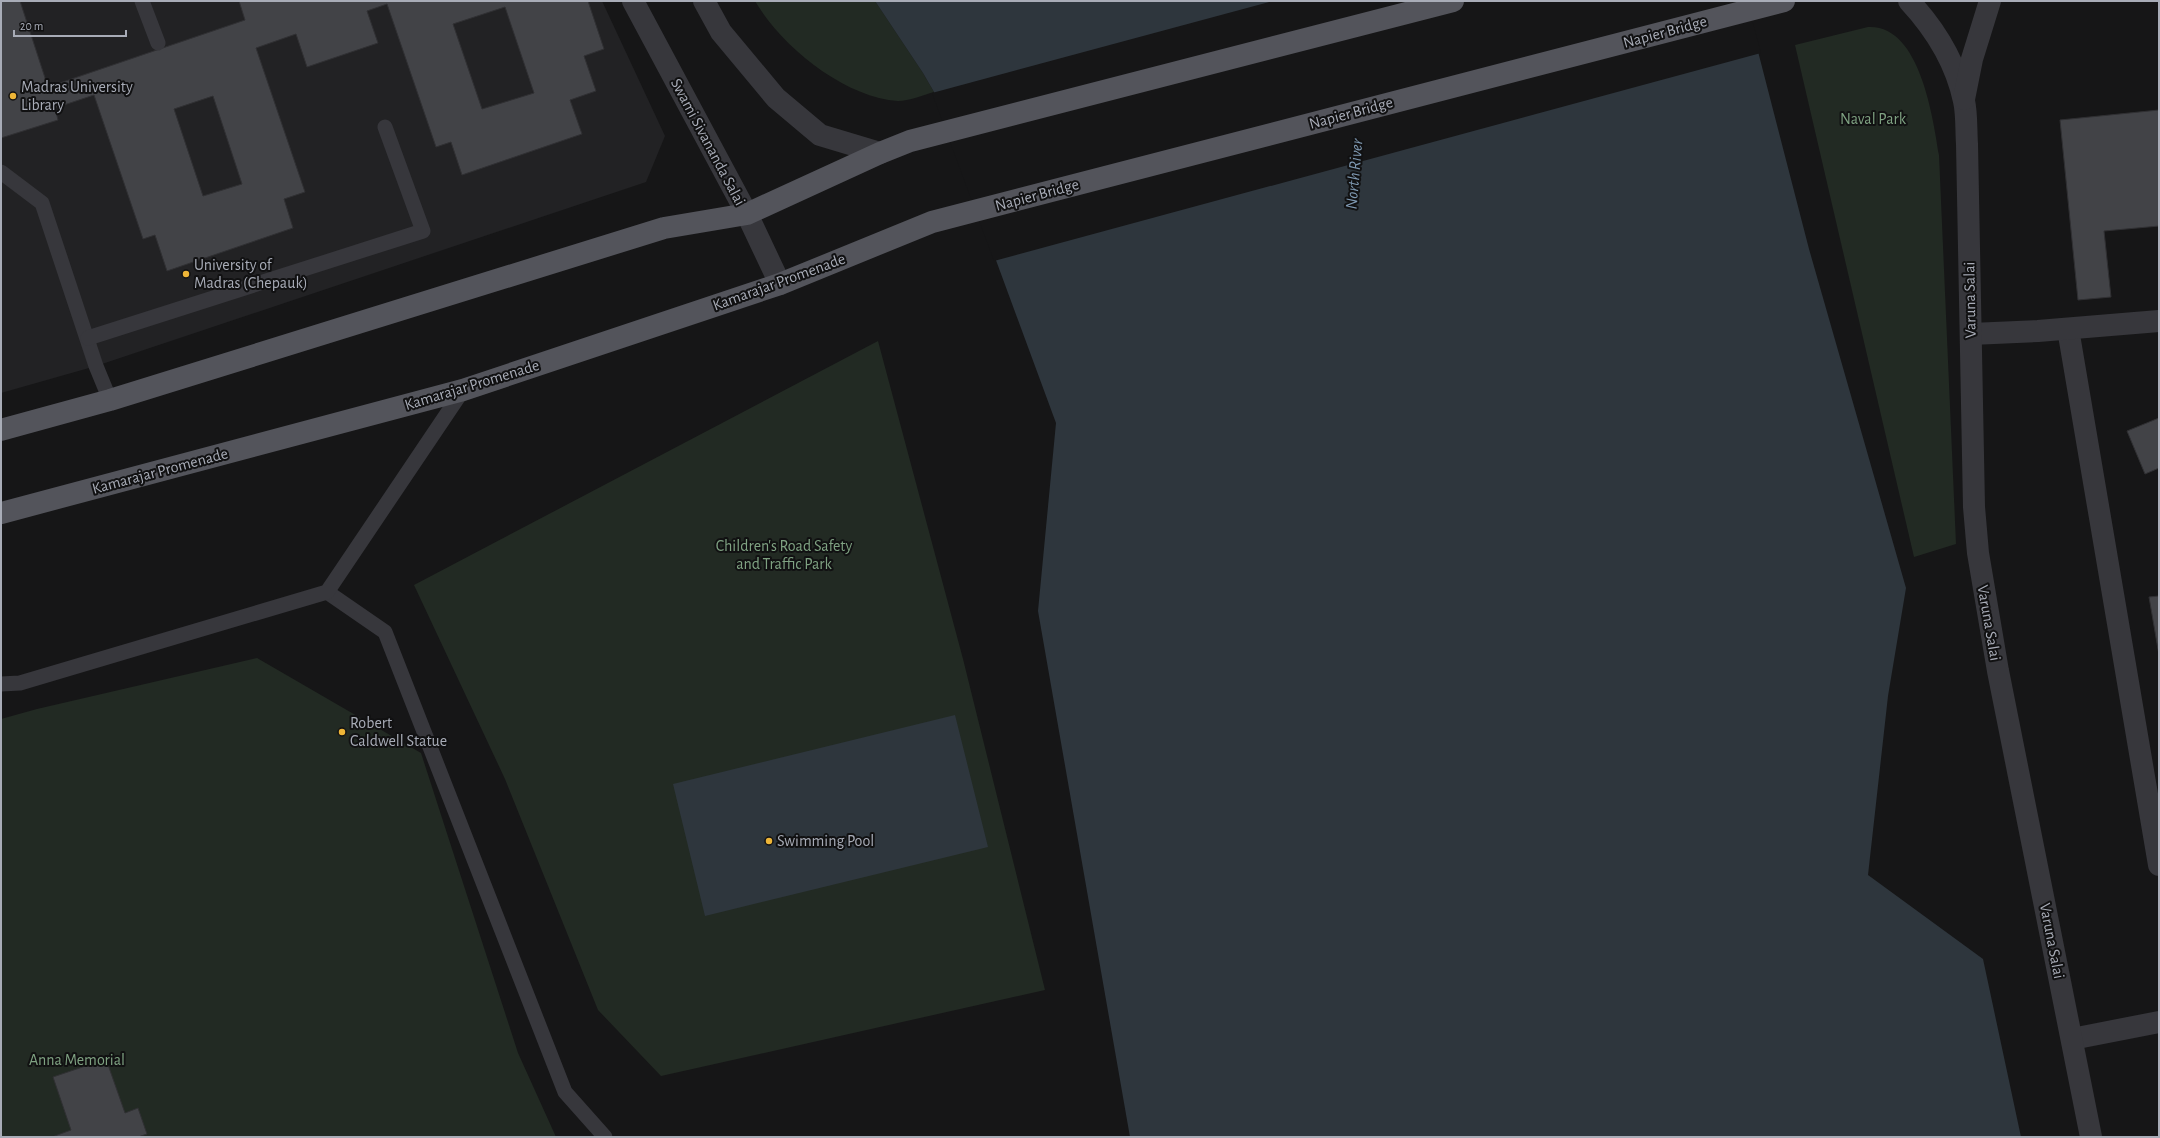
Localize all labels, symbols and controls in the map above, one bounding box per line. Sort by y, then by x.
scale bar [14,12,126,38]
street label: Napier Bridge [1621,13,1709,51]
text: 20 m [20,20,43,32]
street label: Swami Sivananda Salai [668,76,748,208]
place label: Madras University Library [21,79,133,114]
marker: Madras University Library [8,91,18,101]
street label: Napier Bridge [1307,94,1395,132]
park label: Naval Park [1840,111,1907,127]
water label: North River [1342,138,1366,210]
street label: Napier Bridge [993,176,1081,214]
street label: Kamarajar Promenade [711,251,848,314]
place label: University of Madras (Chepauk) [194,257,308,291]
street label: Varuna Salai [1961,262,1979,338]
marker: University of Madras (Chepauk) [181,269,191,279]
street label: Kamarajar Promenade [403,357,542,414]
street label: Kamarajar Promenade [90,445,230,498]
park label: Children's Road Safety and Traffic Park [716,538,852,572]
street label: Varuna Salai [1974,584,2004,662]
place label: Robert Caldwell Statue [350,715,447,749]
marker: Robert Caldwell Statue [337,727,347,737]
place label: Swimming Pool [777,833,874,849]
marker: Swimming Pool [764,836,774,846]
street label: Varuna Salai [2037,902,2067,980]
park label: Anna Memorial [29,1052,125,1068]

